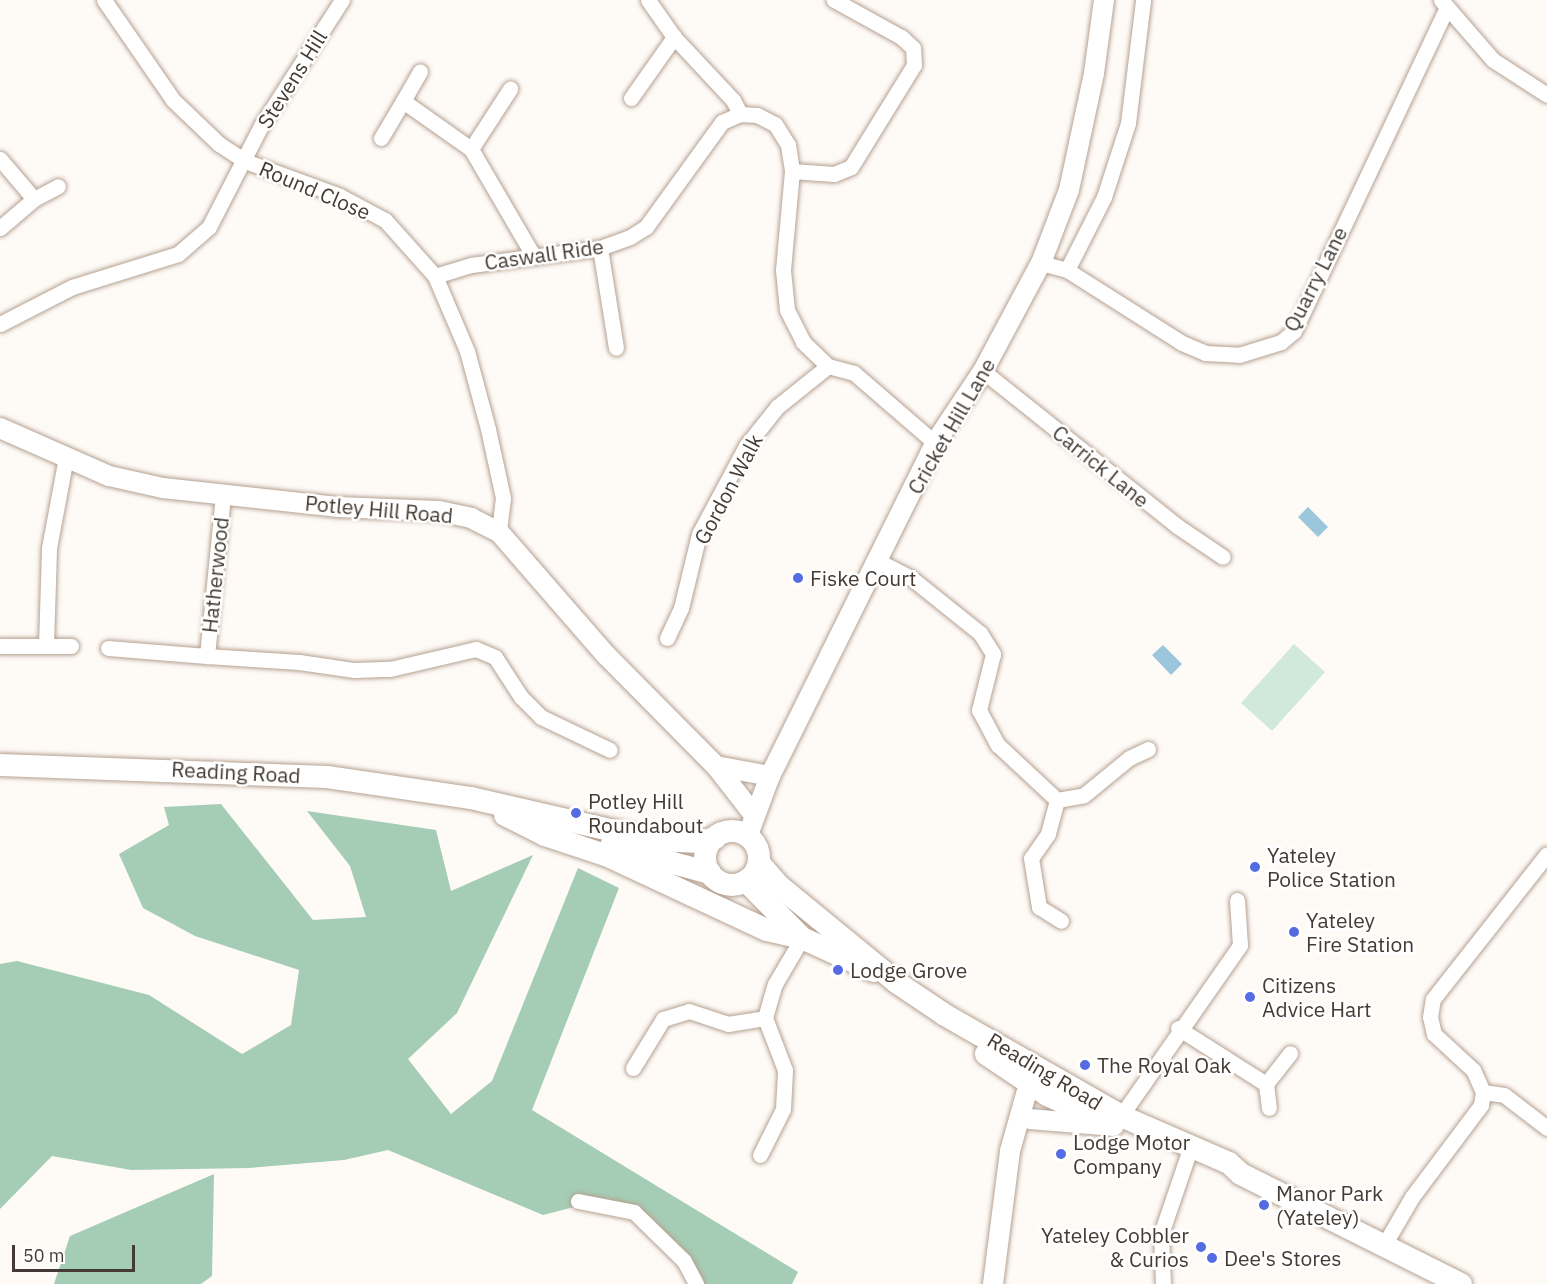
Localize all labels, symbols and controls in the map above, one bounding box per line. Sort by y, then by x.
street label: Stevens Hill [252,25,332,133]
street label: Round Close [256,155,374,225]
street label: Quarry Lane [1278,222,1352,336]
street label: Caswall Ride [483,233,605,275]
street label: Cricket Hill Lane [902,354,1000,498]
street label: Carrick Lane [1048,419,1154,513]
street label: Gordon Walk [688,430,768,548]
street label: Potley Hill Road [304,490,454,528]
street label: Hatherwood [196,516,234,634]
place label: Fiske Court [810,565,916,591]
marker: Fiske Court [791,571,805,585]
street label: Reading Road [171,756,301,788]
place label: Potley Hill Roundabout [588,788,703,838]
marker: Potley Hill Roundabout [569,806,583,820]
place label: Yateley Police Station [1267,842,1396,892]
marker: Yateley Police Station [1248,860,1262,874]
place label: Yateley Fire Station [1306,907,1414,957]
marker: Yateley Fire Station [1287,925,1301,939]
place label: Lodge Grove [850,957,967,983]
marker: Lodge Grove [831,963,845,977]
place label: Citizens Advice Hart [1262,972,1371,1022]
marker: Citizens Advice Hart [1243,990,1257,1004]
street label: Reading Road [983,1027,1107,1115]
place label: The Royal Oak [1097,1052,1231,1078]
marker: The Royal Oak [1078,1058,1092,1072]
place label: Lodge Motor Company [1073,1129,1190,1179]
marker: Lodge Motor Company [1054,1147,1068,1161]
place label: Manor Park (Yateley) [1276,1180,1383,1230]
marker: Manor Park (Yateley) [1257,1198,1271,1212]
place label: Yateley Cobbler & Curios [1041,1222,1189,1272]
scale bar [15,1233,138,1271]
marker: Yateley Cobbler & Curios [1194,1240,1208,1254]
text: 50 m [23,1244,65,1267]
place label: Dee's Stores [1224,1245,1342,1271]
marker: Dee's Stores [1205,1251,1219,1265]

